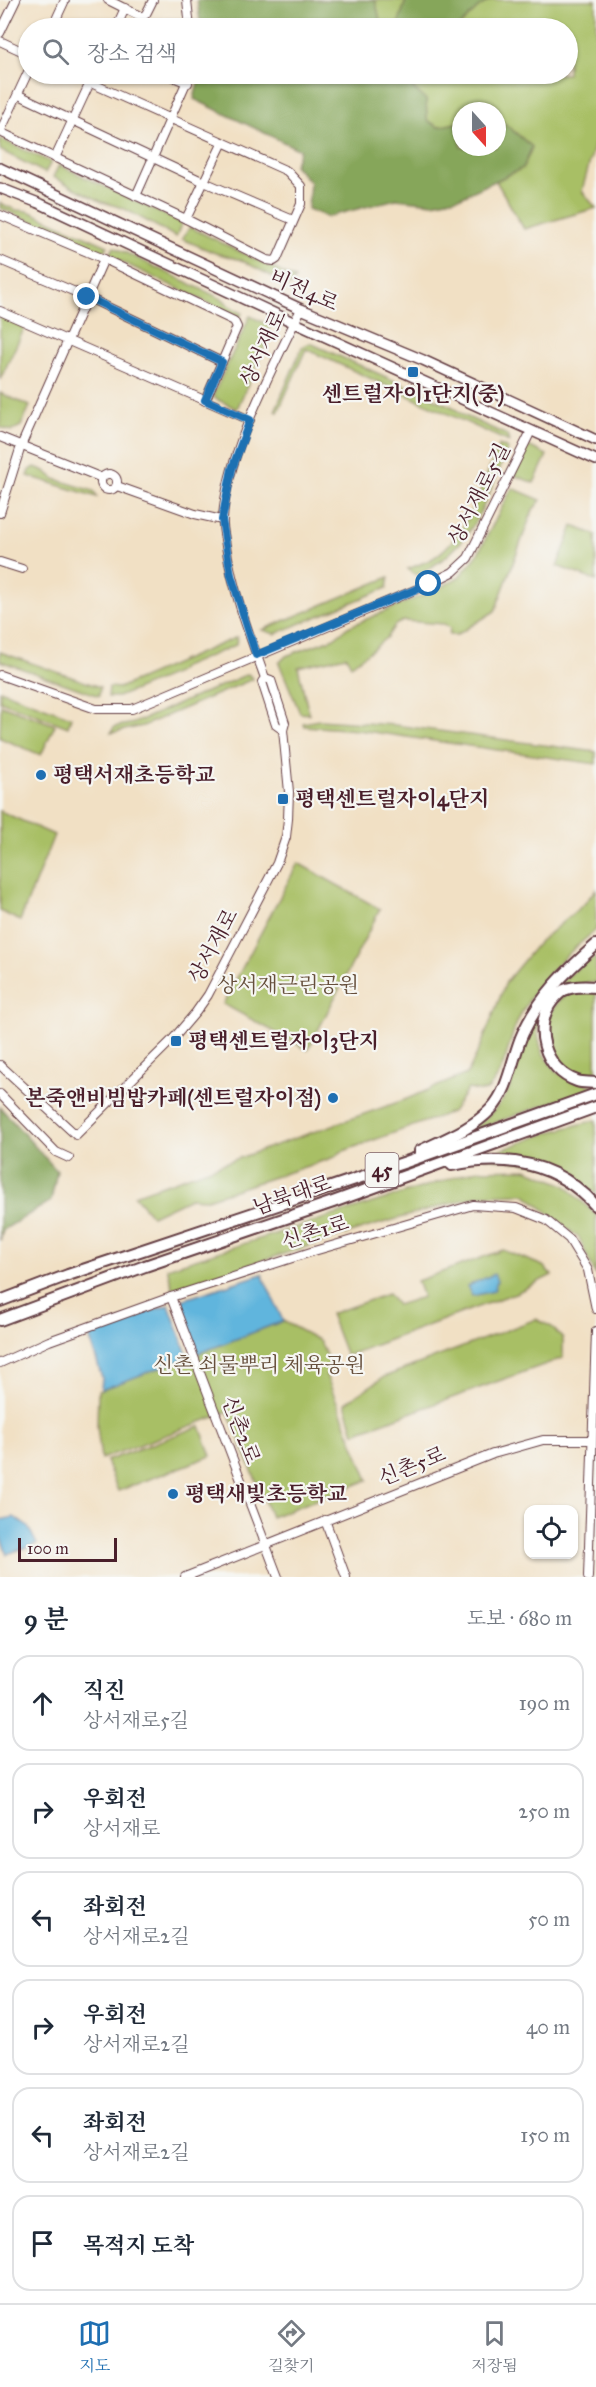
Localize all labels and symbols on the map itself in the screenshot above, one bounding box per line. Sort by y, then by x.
north arrow [452,102,506,156]
street label: 비전4로 [266,263,342,317]
route end [73,283,99,309]
street label: 상서재로 [234,306,292,390]
marker: 센트럴자이1단지(중) [406,365,420,379]
place label: 센트럴자이1단지(중) [322,381,504,407]
street label: 상서재로5길 [442,439,516,549]
route start [415,570,441,596]
place label: 평택서재초등학교 [53,762,215,788]
marker: 평택서재초등학교 [34,768,48,782]
place label: 평택센트럴자이4단지 [295,786,489,812]
marker: 평택센트럴자이4단지 [276,792,290,806]
street label: 상서재로 [182,904,244,988]
park label: 상서재근린공원 [217,972,359,998]
place label: 평택센트럴자이3단지 [188,1028,379,1054]
marker: 평택센트럴자이3단지 [169,1034,183,1048]
place label: 본죽앤비빔밥카페(센트럴자이점) [25,1085,321,1111]
marker: 본죽앤비빔밥카페(센트럴자이점) [326,1091,340,1105]
road number: 45 [366,1153,398,1187]
street label: 남북대로 [249,1169,335,1221]
street label: 신촌1로 [278,1209,352,1255]
park label: 신촌 쇠물뿌리 체육공원 [153,1352,365,1378]
street label: 신촌2로 [216,1392,266,1468]
street label: 신촌5로 [374,1441,450,1491]
place label: 평택새빛초등학교 [185,1481,347,1507]
marker: 평택새빛초등학교 [166,1487,180,1501]
scale bar [18,1535,117,1562]

